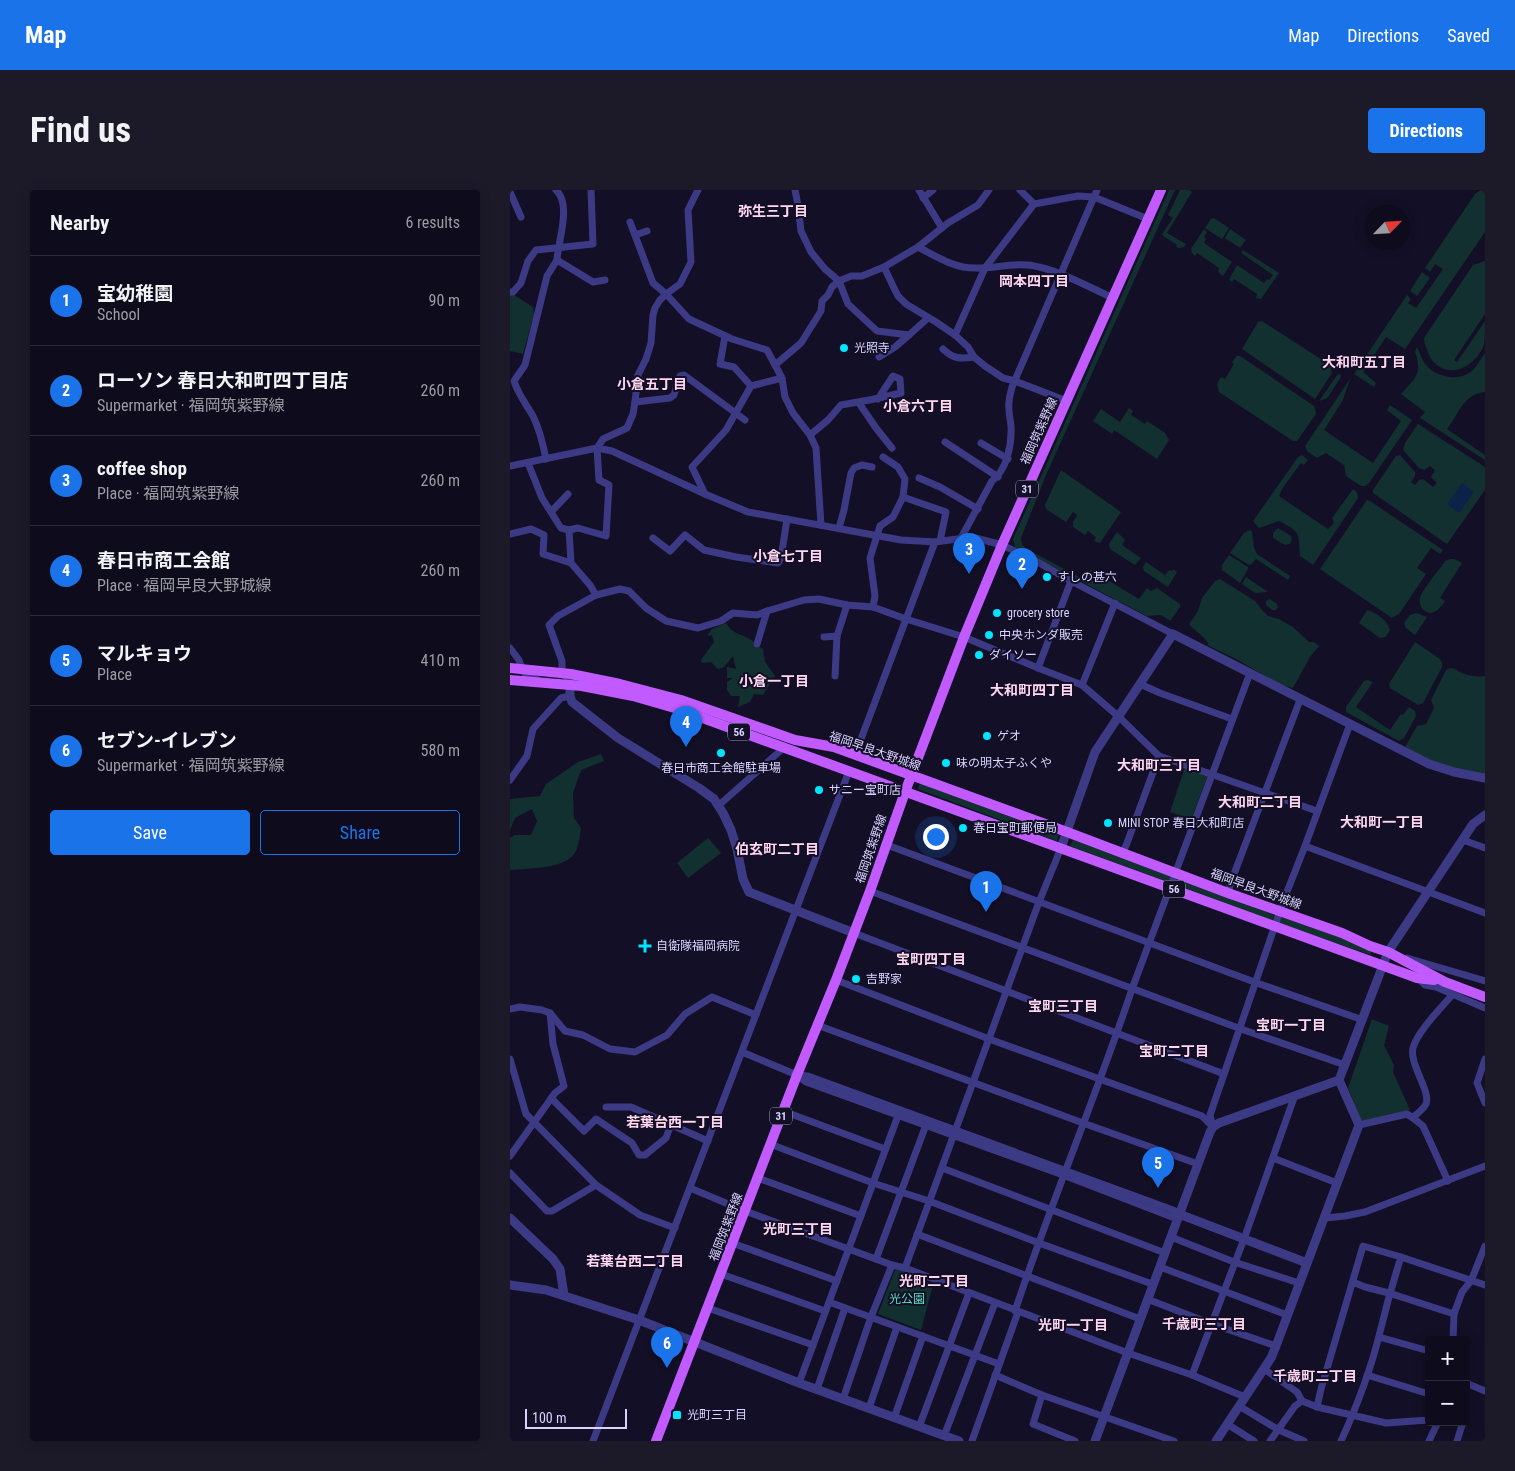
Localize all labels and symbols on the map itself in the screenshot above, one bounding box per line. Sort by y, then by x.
district label: 弥生三丁目 [738,203,808,219]
north arrow [1365,205,1410,250]
district label: 岡本四丁目 [999,273,1069,289]
place label: 光照寺 [854,341,890,355]
marker: 光照寺 [838,342,850,354]
district label: 大和町五丁目 [1322,354,1406,370]
district label: 小倉五丁目 [617,376,687,392]
street label: 福岡筑紫野線 [1018,395,1060,467]
district label: 小倉六丁目 [883,398,953,414]
road number: 31 [1016,480,1038,498]
pin: 3 [953,533,985,574]
district label: 小倉七丁目 [753,548,823,564]
pin: 2 [1006,548,1038,589]
place label: すしの甚六 [1057,570,1117,584]
marker: すしの甚六 [1041,571,1053,583]
place label: grocery store [1007,606,1070,620]
marker: grocery store [991,607,1003,619]
place label: 中央ホンダ販売 [999,628,1083,642]
marker: 中央ホンダ販売 [983,629,995,641]
place label: ダイソー [989,648,1037,662]
marker: ダイソー [973,649,985,661]
district label: 小倉一丁目 [739,673,809,689]
district label: 大和町四丁目 [990,682,1074,698]
pin: 4 [670,706,702,747]
road number: 56 [728,724,750,740]
street label: 福岡早良大野城線 [827,729,923,773]
place label: ゲオ [997,729,1021,743]
marker: ゲオ [981,730,993,742]
marker: 春日市商工会館駐車場 [715,747,727,759]
place label: 味の明太子ふくや [956,756,1052,770]
marker: 味の明太子ふくや [940,757,952,769]
district label: 大和町三丁目 [1117,757,1201,773]
place label: 春日市商工会館駐車場 [661,761,781,775]
place label: サニー宝町店 [829,783,901,797]
marker: サニー宝町店 [813,784,825,796]
district label: 大和町二丁目 [1218,794,1302,810]
street label: 福岡筑紫野線 [853,813,889,885]
district label: 大和町一丁目 [1340,814,1424,830]
place label: MINI STOP 春日大和町店 [1118,816,1244,830]
marker: MINI STOP 春日大和町店 [1102,817,1114,829]
place label: 春日宝町郵便局 [973,821,1057,835]
marker: 春日宝町郵便局 [957,822,969,834]
your location [923,824,949,850]
district label: 伯玄町二丁目 [735,841,819,857]
street label: 福岡早良大野城線 [1208,866,1304,912]
pin: 1 [970,871,1002,912]
road number: 56 [1163,881,1185,898]
marker: 自衛隊福岡病院 [638,939,652,953]
place label: 自衛隊福岡病院 [656,939,740,953]
district label: 宝町四丁目 [896,951,966,967]
place label: 吉野家 [866,972,902,986]
marker: 吉野家 [850,973,862,985]
district label: 宝町三丁目 [1028,998,1098,1014]
district label: 宝町一丁目 [1256,1017,1326,1033]
district label: 宝町二丁目 [1139,1043,1209,1059]
road number: 31 [770,1108,792,1124]
district label: 若葉台西一丁目 [626,1114,724,1130]
pin: 5 [1142,1147,1174,1188]
street label: 福岡筑紫野線 [707,1191,745,1263]
district label: 光町三丁目 [763,1221,833,1237]
district label: 若葉台西二丁目 [586,1253,684,1269]
district label: 光町二丁目 [899,1273,969,1289]
park label: 光公園 [889,1292,925,1306]
district label: 千歳町三丁目 [1162,1316,1246,1332]
district label: 光町一丁目 [1038,1317,1108,1333]
pin: 6 [651,1327,683,1368]
district label: 千歳町二丁目 [1273,1368,1357,1384]
scale bar [525,1406,628,1429]
place label: 光町三丁目 [687,1408,747,1422]
marker: 光町三丁目 [671,1409,683,1421]

